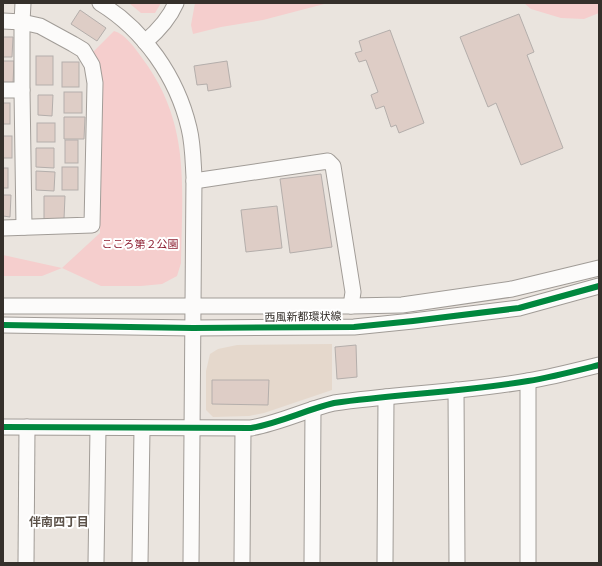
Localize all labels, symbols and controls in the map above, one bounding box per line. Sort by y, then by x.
park label: こころ第２公園 [102,238,179,251]
street label: 西風新都環状線 [264,310,342,324]
district label: 伴南四丁目 [29,515,89,529]

